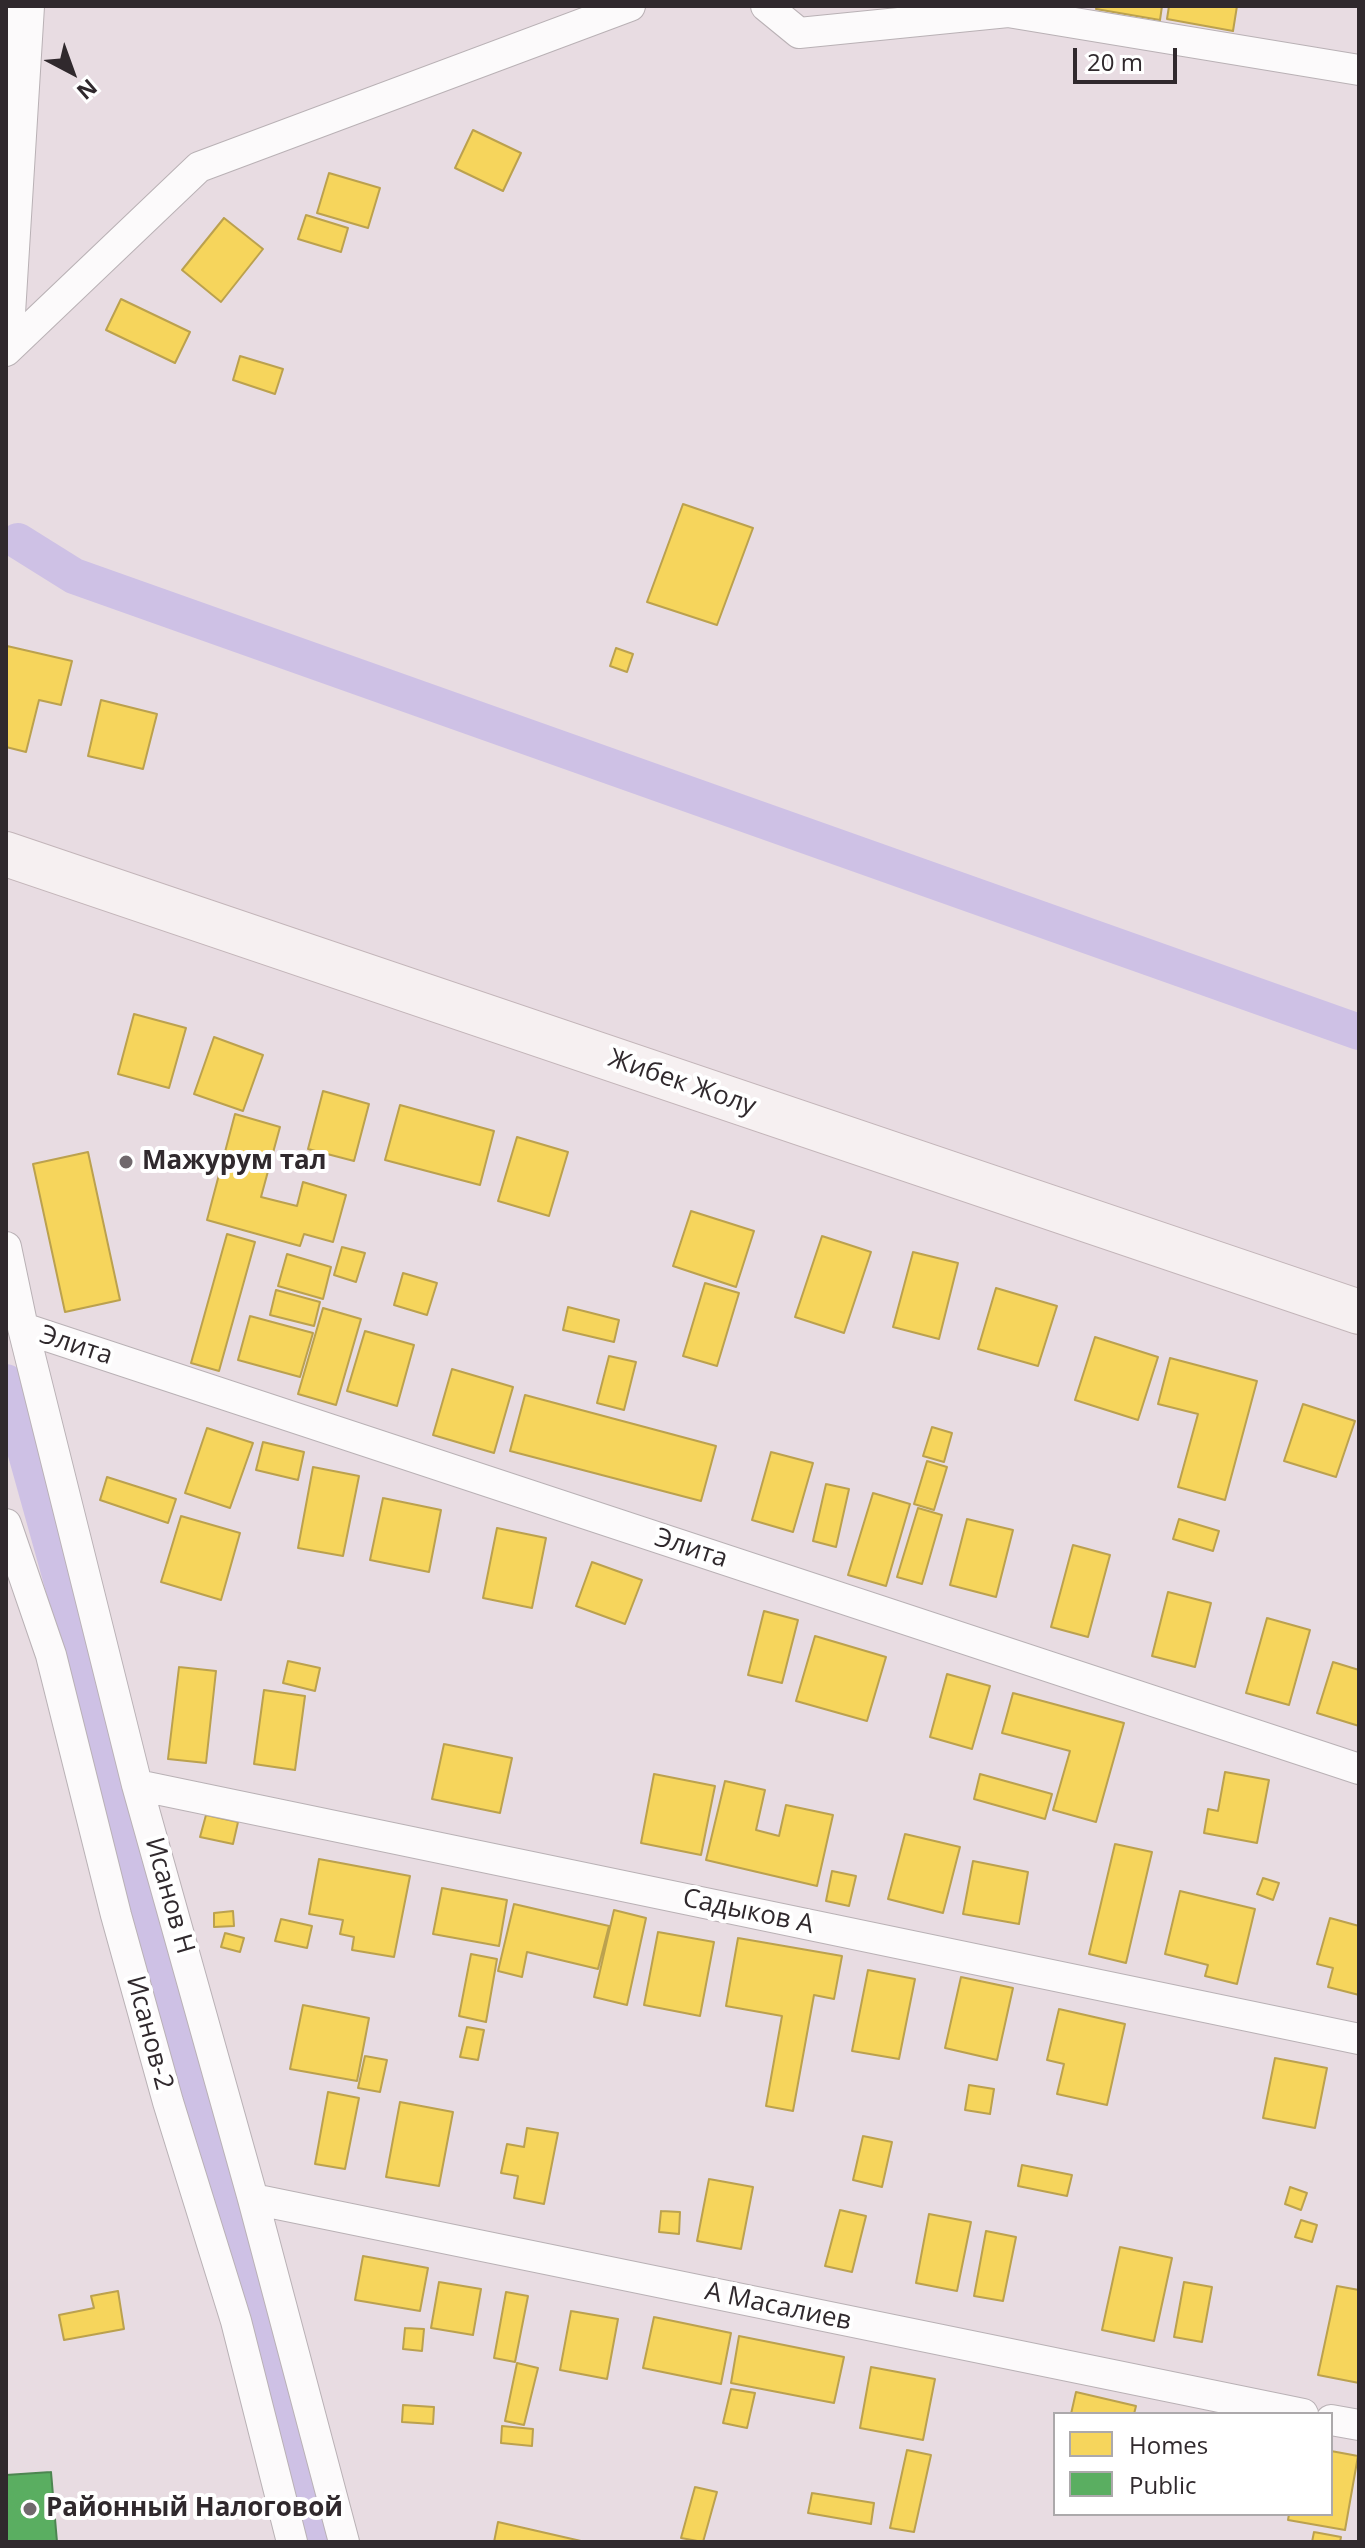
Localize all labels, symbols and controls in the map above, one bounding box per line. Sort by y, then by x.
north arrow [32,32,112,112]
scale bar [1077,32,1181,82]
text: 20 m [1087,45,1143,78]
text: N [71,73,104,107]
street label: Жибек Жолу [604,1043,760,1123]
place label: Мажурум тал [142,1146,327,1178]
marker: Мажурум тал [117,1153,135,1171]
street label: Элита [36,1320,116,1372]
street label: Элита [651,1523,731,1575]
street label: Исанов Н [138,1834,200,1958]
street label: Садыков А [680,1883,816,1941]
street label: Исанов-2 [119,1972,179,2094]
street label: А Масалиев [702,2276,854,2338]
legend [1053,2412,1333,2516]
text: Homes [1129,2428,1208,2461]
text: Public [1129,2468,1196,2501]
place label: Районный Налоговой [46,2493,343,2525]
marker: Районный Налоговой [21,2500,39,2518]

